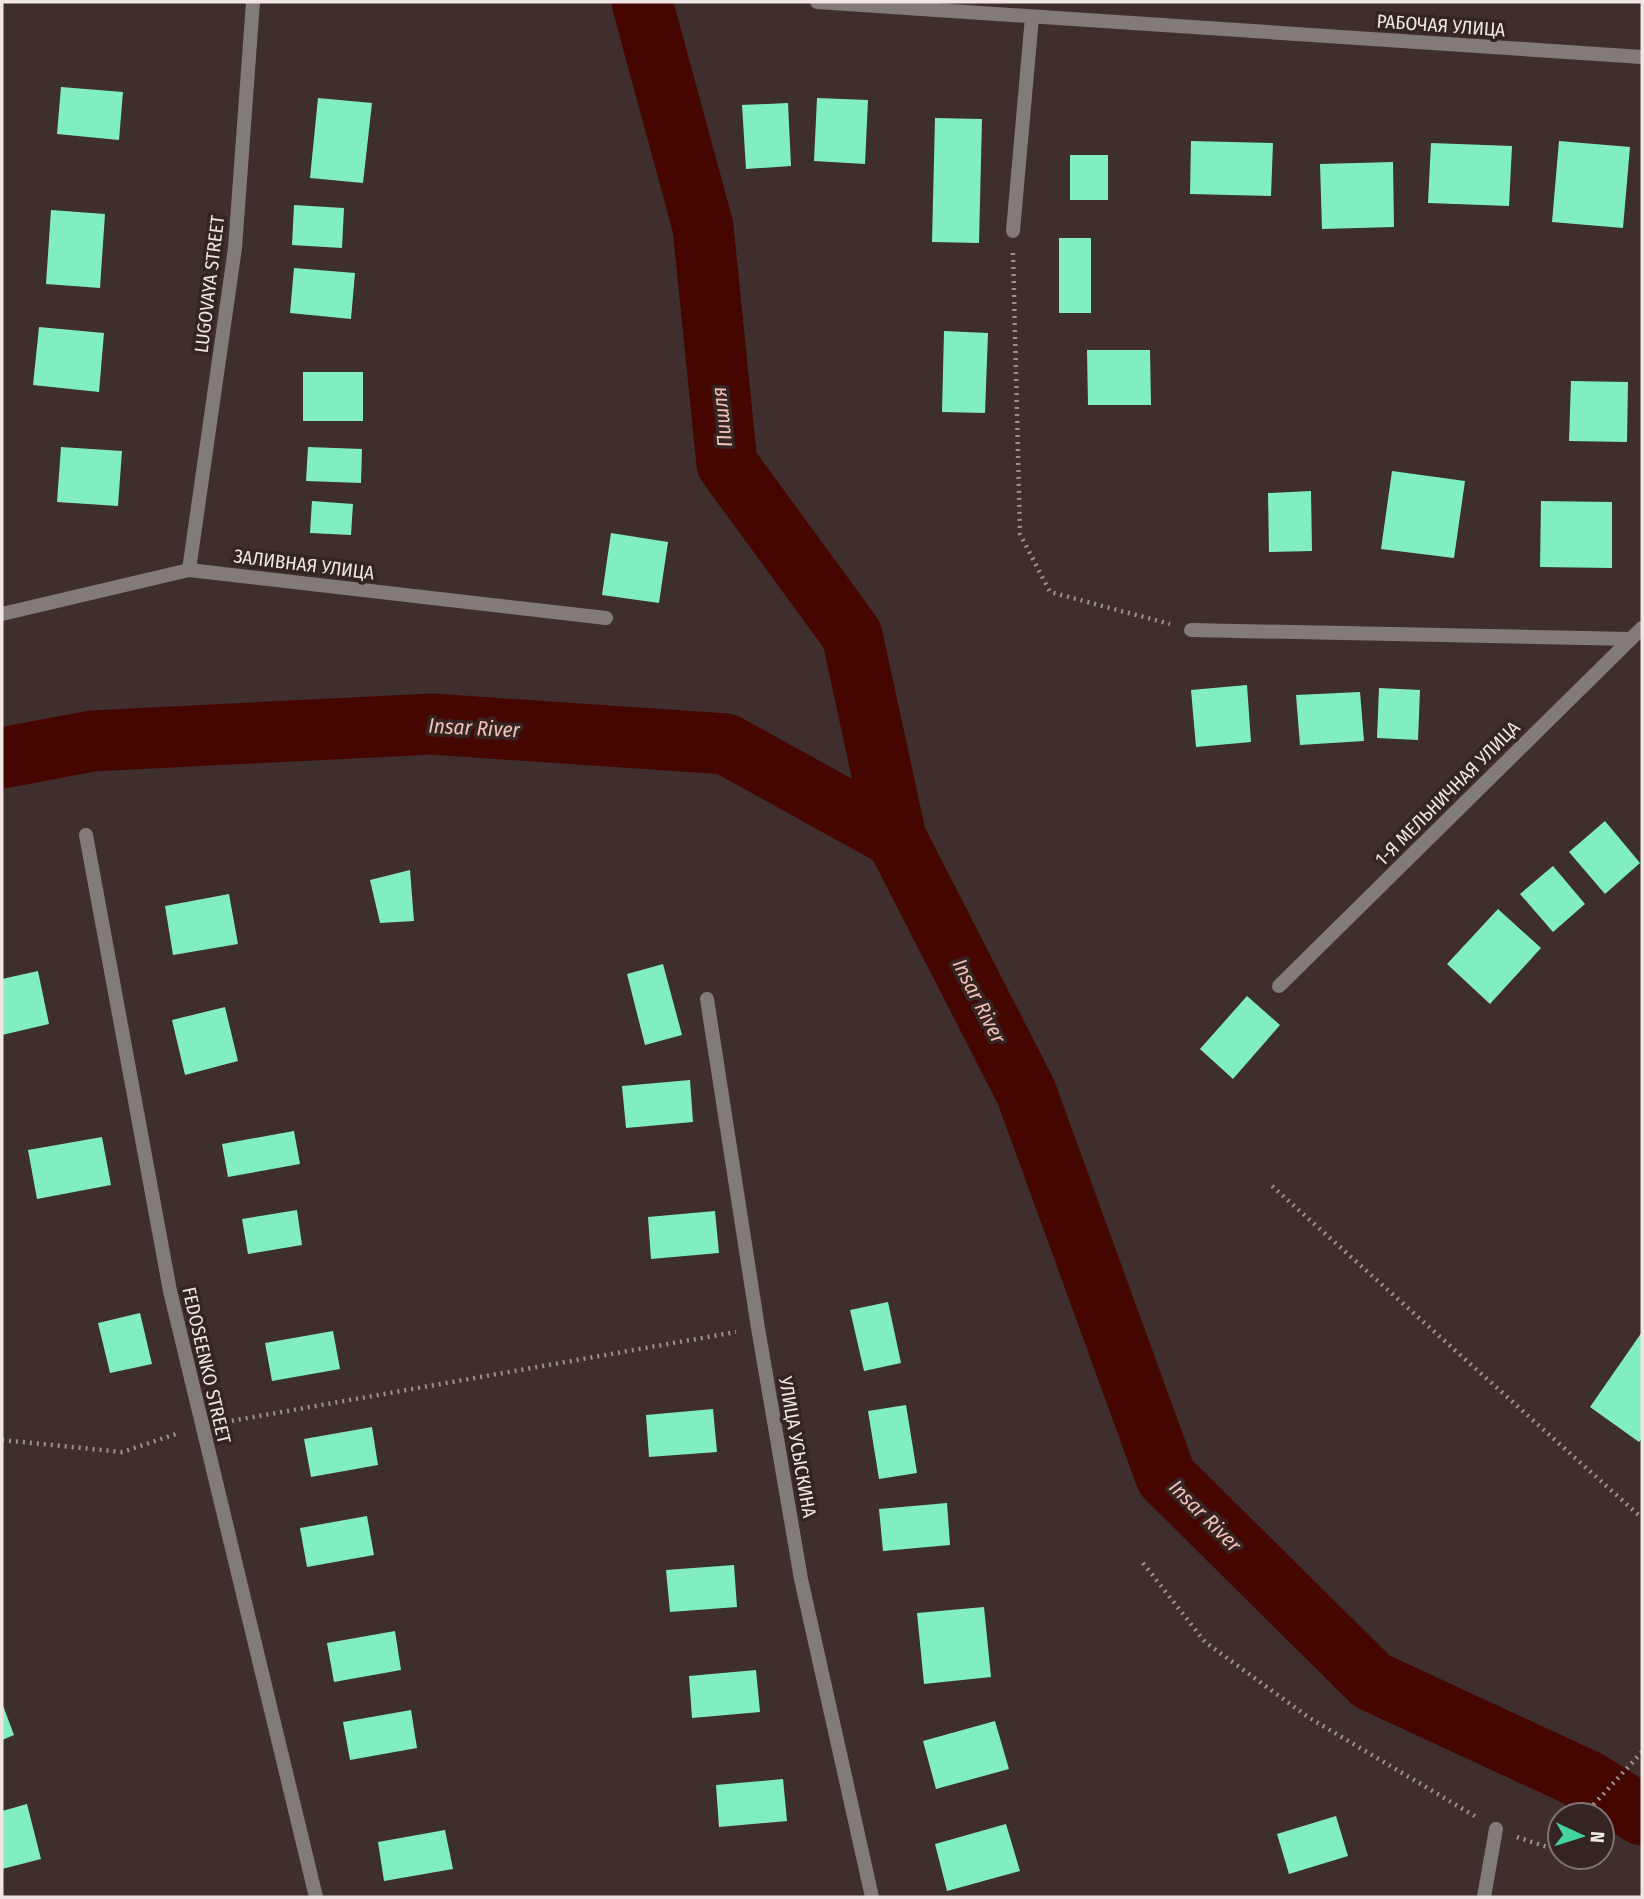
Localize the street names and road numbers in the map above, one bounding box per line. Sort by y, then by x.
street label: РАБОЧАЯ УЛИЦА [1376,10,1506,41]
street label: LUGOVAYA STREET [190,214,229,354]
street label: ЗАЛИВНАЯ УЛИЦА [232,544,376,585]
street label: 1-Я МЕЛЬНИЧНАЯ УЛИЦА [1370,716,1525,871]
street label: FEDOSEENKO STREET [177,1285,236,1446]
street label: УЛИЦА УСЫСКИНА [774,1374,821,1520]

